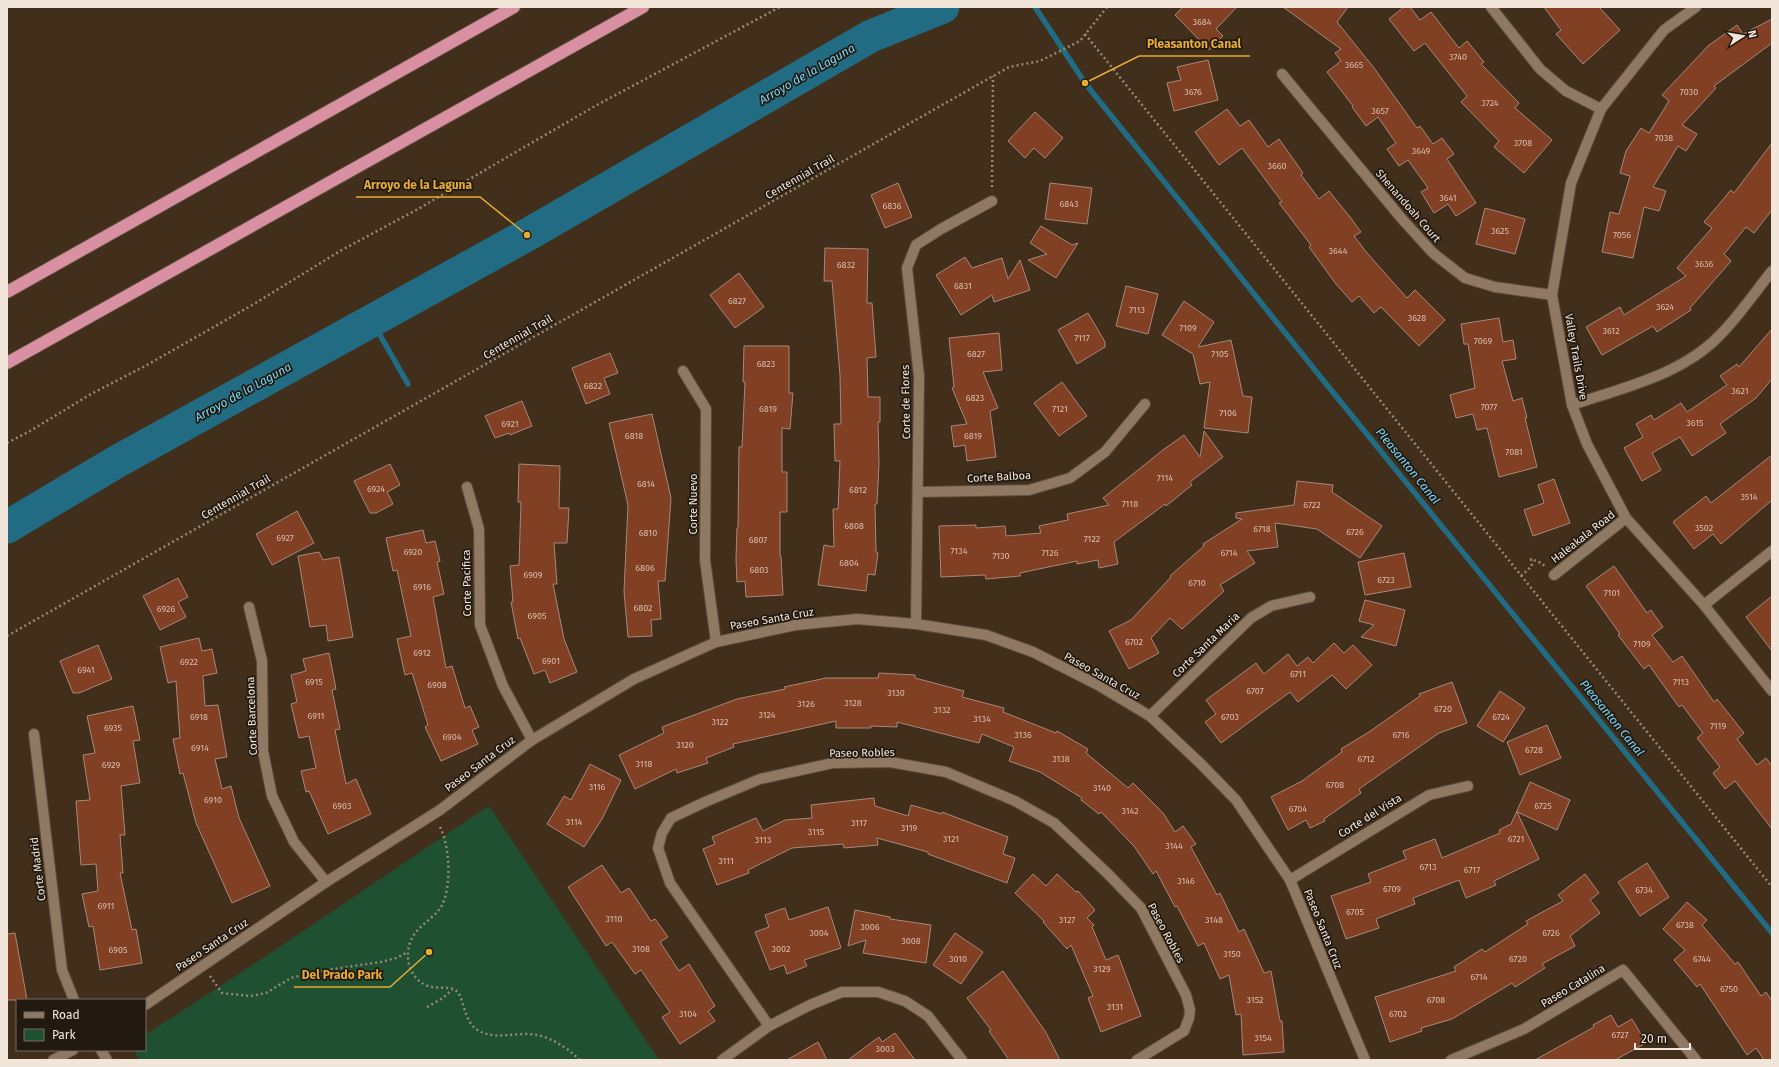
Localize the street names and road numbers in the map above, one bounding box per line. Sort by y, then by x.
street label: Centennial Trail [763,152,837,202]
street label: Shenandoah Court [1373,167,1443,245]
street label: Centennial Trail [481,312,555,362]
street label: Valley Trails Drive [1562,313,1590,401]
street label: Corte de Flores [899,365,913,439]
street label: Corte Balboa [967,469,1031,485]
street label: Centennial Trail [199,472,273,522]
street label: Corte Nuevo [687,474,700,534]
street label: Haleakala Road [1549,508,1617,566]
street label: Corte Pacifica [460,549,474,617]
street label: Paseo Santa Cruz [729,605,815,633]
street label: Corte Santa Maria [1170,610,1242,680]
street label: Paseo Santa Cruz [1062,650,1142,702]
street label: Corte Barcelona [244,676,260,756]
street label: Paseo Santa Cruz [442,733,518,795]
street label: Paseo Robles [829,746,895,760]
street label: Corte del Vista [1336,791,1404,841]
street label: Corte Madrid [28,836,48,902]
street label: Paseo Santa Cruz [1301,887,1345,971]
street label: Paseo Robles [1145,901,1187,965]
street label: Paseo Santa Cruz [173,916,251,974]
street label: Paseo Catalina [1538,962,1608,1010]

